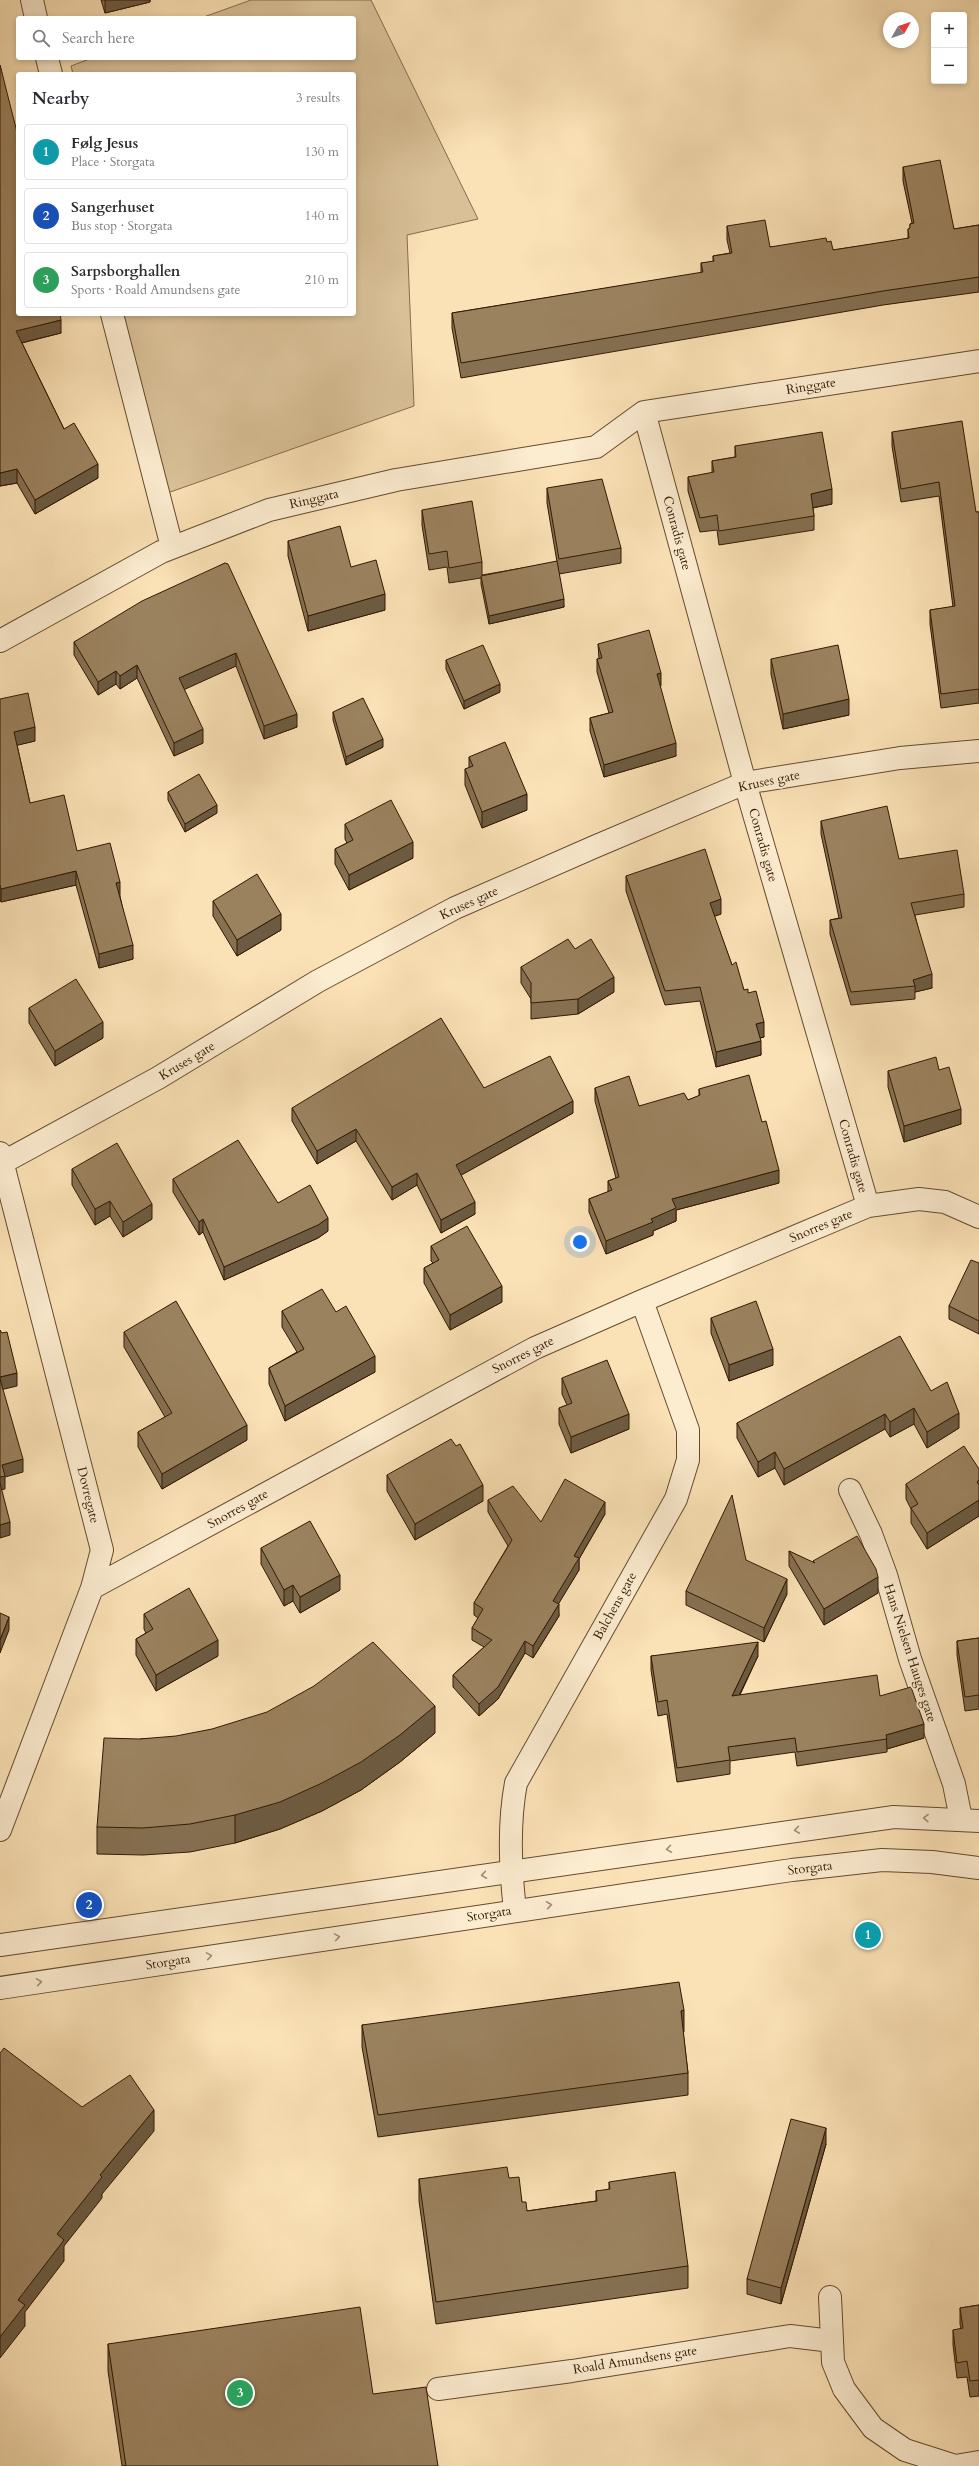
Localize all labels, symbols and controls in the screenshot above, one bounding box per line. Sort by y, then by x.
north arrow [883,12,919,48]
map controls [931,12,967,84]
button: + [931,12,967,48]
search box [16,16,356,60]
icon: search [30,27,52,49]
text: Search here [62,28,135,48]
button: − [931,48,967,84]
text: Nearby [32,87,89,110]
text: 3 results [296,89,340,107]
text: Følg Jesus [71,133,138,153]
text: 1 [43,143,49,161]
text: 130 m [305,143,339,161]
text: Place · Storgata [71,153,155,171]
text: Sangerhuset [71,197,154,217]
text: 2 [43,207,49,225]
text: 140 m [305,207,339,225]
text: Bus stop · Storgata [71,217,173,235]
text: Sarpsborghallen [71,261,180,281]
text: 3 [43,271,49,289]
text: 210 m [305,271,339,289]
text: Sports · Roald Amundsens gate [71,281,240,299]
street label: Ringgate [785,373,837,399]
street label: Ringgata [288,485,341,513]
street label: Conradis gate [658,494,696,572]
street label: Kruses gate [737,766,802,796]
street label: Conradis gate [744,806,782,884]
street label: Kruses gate [437,882,501,924]
street label: Kruses gate [156,1037,219,1085]
street label: Conradis gate [834,1117,872,1195]
street label: Snorres gate [787,1205,855,1247]
your location [570,1232,590,1252]
street label: Snorres gate [489,1332,557,1378]
street label: Dovregate [72,1465,104,1525]
street label: Snorres gate [204,1485,272,1533]
street label: Balchens gate [589,1569,641,1643]
street label: Hans Nielsen Hauges gate [879,1582,941,1725]
one-way arrow [923,1813,929,1822]
one-way arrow [794,1825,800,1834]
one-way arrow [665,1844,672,1853]
street label: Storgata [787,1856,834,1880]
one-way arrow [481,1870,487,1879]
pin: 2 [76,1890,102,1920]
one-way arrow [546,1901,552,1910]
street label: Storgata [465,1902,513,1926]
pin: 1 [855,1920,881,1950]
one-way arrow [334,1933,340,1942]
street label: Storgata [144,1950,192,1974]
one-way arrow [206,1952,212,1961]
one-way arrow [35,1978,42,1987]
street label: Roald Amundsens gate [572,2341,698,2379]
pin: 3 [227,2378,253,2408]

